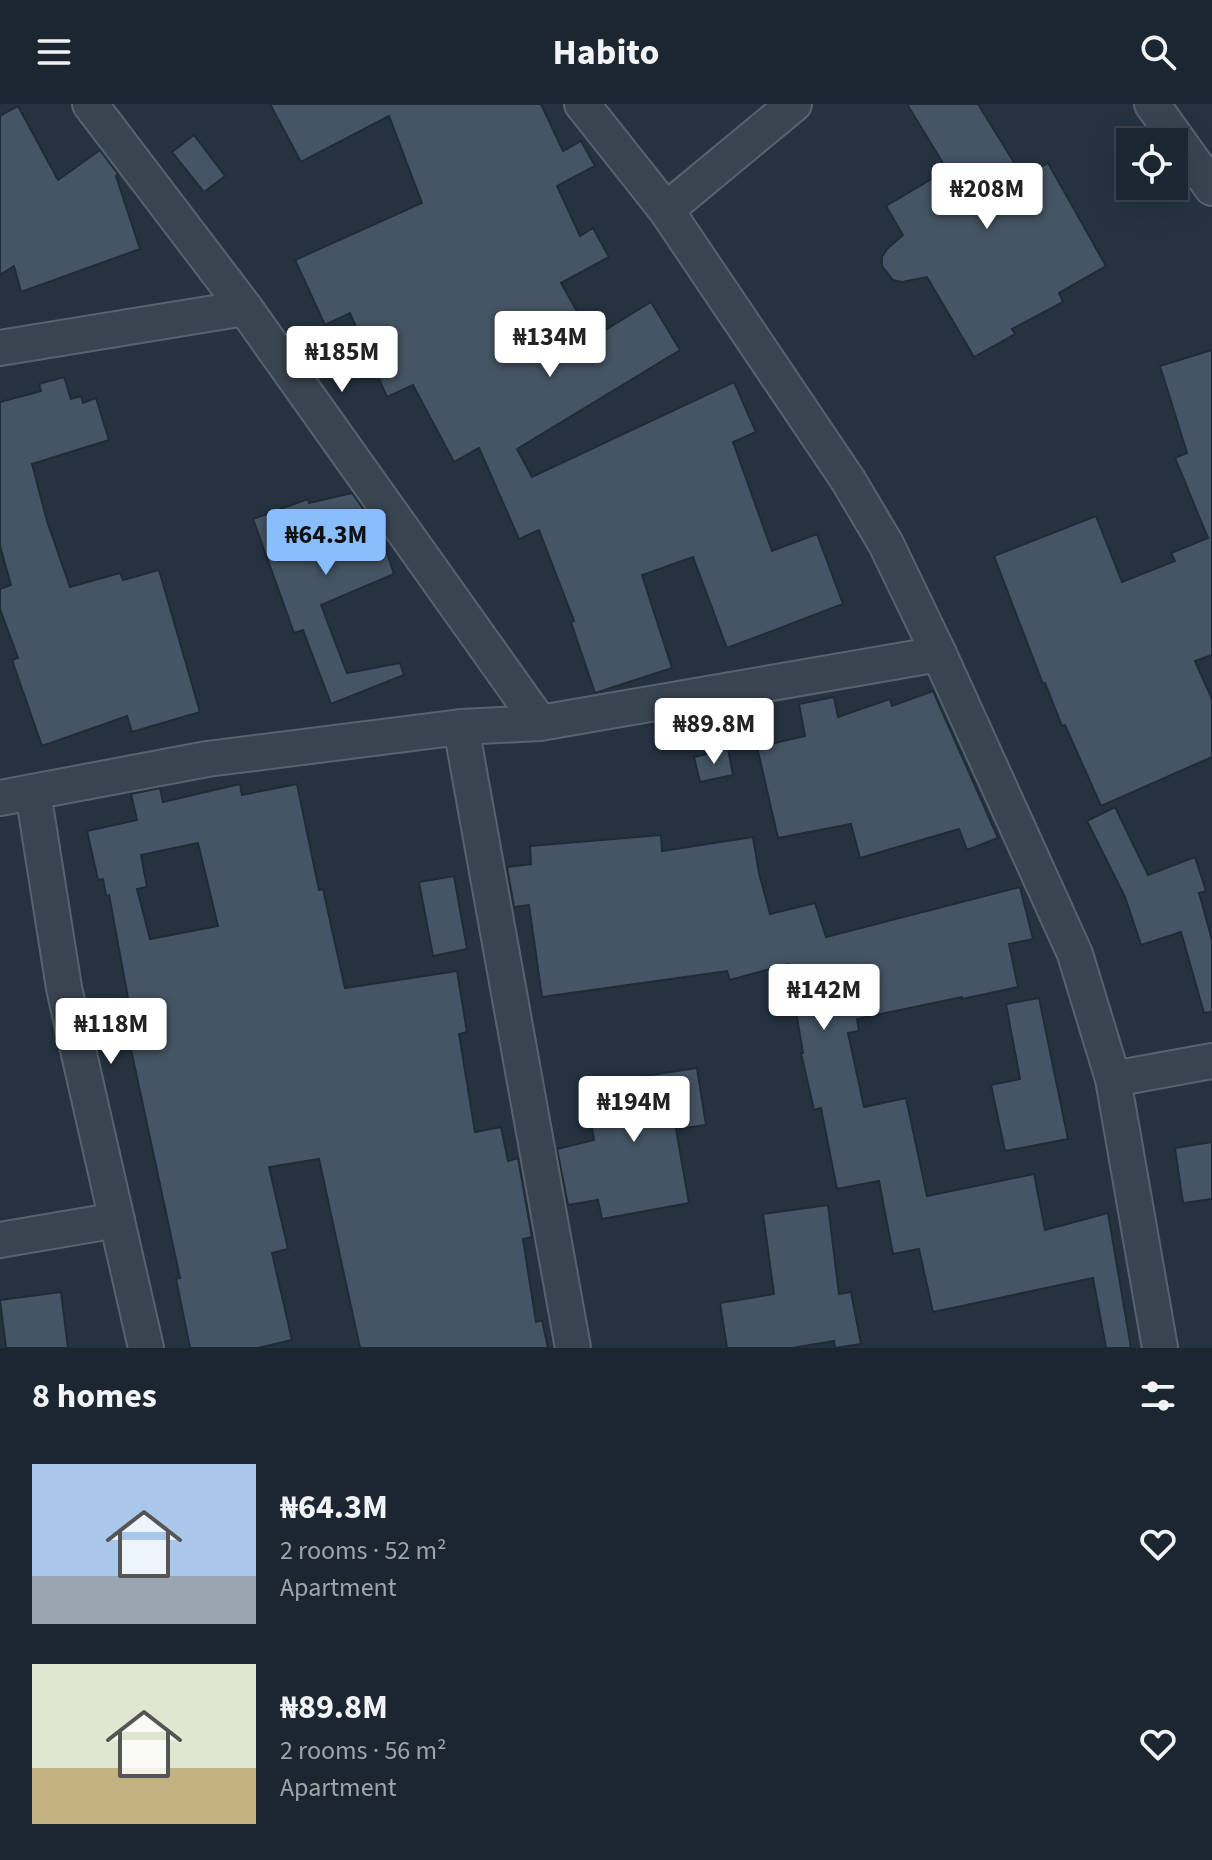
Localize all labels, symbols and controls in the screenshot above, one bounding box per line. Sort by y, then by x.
text: Habito [553,27,659,78]
icon: menu [32,30,76,74]
icon: search [1136,30,1180,74]
map controls [1116,128,1188,200]
button: locate [1116,128,1188,200]
pin: ₦208M [931,163,1043,231]
text: ₦208M [950,170,1024,207]
pin: ₦134M [494,311,606,379]
text: ₦134M [513,318,587,355]
pin: ₦185M [286,326,398,394]
text: ₦185M [305,333,379,370]
pin: ₦64.3M [261,509,391,577]
text: ₦64.3M [285,516,367,553]
pin: ₦89.8M [649,698,779,766]
text: ₦89.8M [673,705,755,742]
pin: ₦142M [768,964,880,1032]
text: ₦142M [787,971,861,1008]
pin: ₦118M [55,998,167,1066]
text: ₦118M [74,1005,148,1042]
pin: ₦194M [578,1076,690,1144]
text: ₦194M [597,1083,671,1120]
text: 8 homes [32,1372,157,1421]
icon: filters [1136,1374,1180,1418]
text: ₦64.3M [280,1483,388,1532]
icon: home [96,1496,192,1592]
icon: heart [1136,1522,1180,1566]
text: 2 rooms · 52 m² [280,1532,447,1569]
text: Apartment [280,1569,397,1606]
text: ₦89.8M [280,1683,388,1732]
icon: home [96,1696,192,1792]
icon: heart [1136,1722,1180,1766]
text: 2 rooms · 56 m² [280,1732,447,1769]
text: Apartment [280,1769,397,1806]

